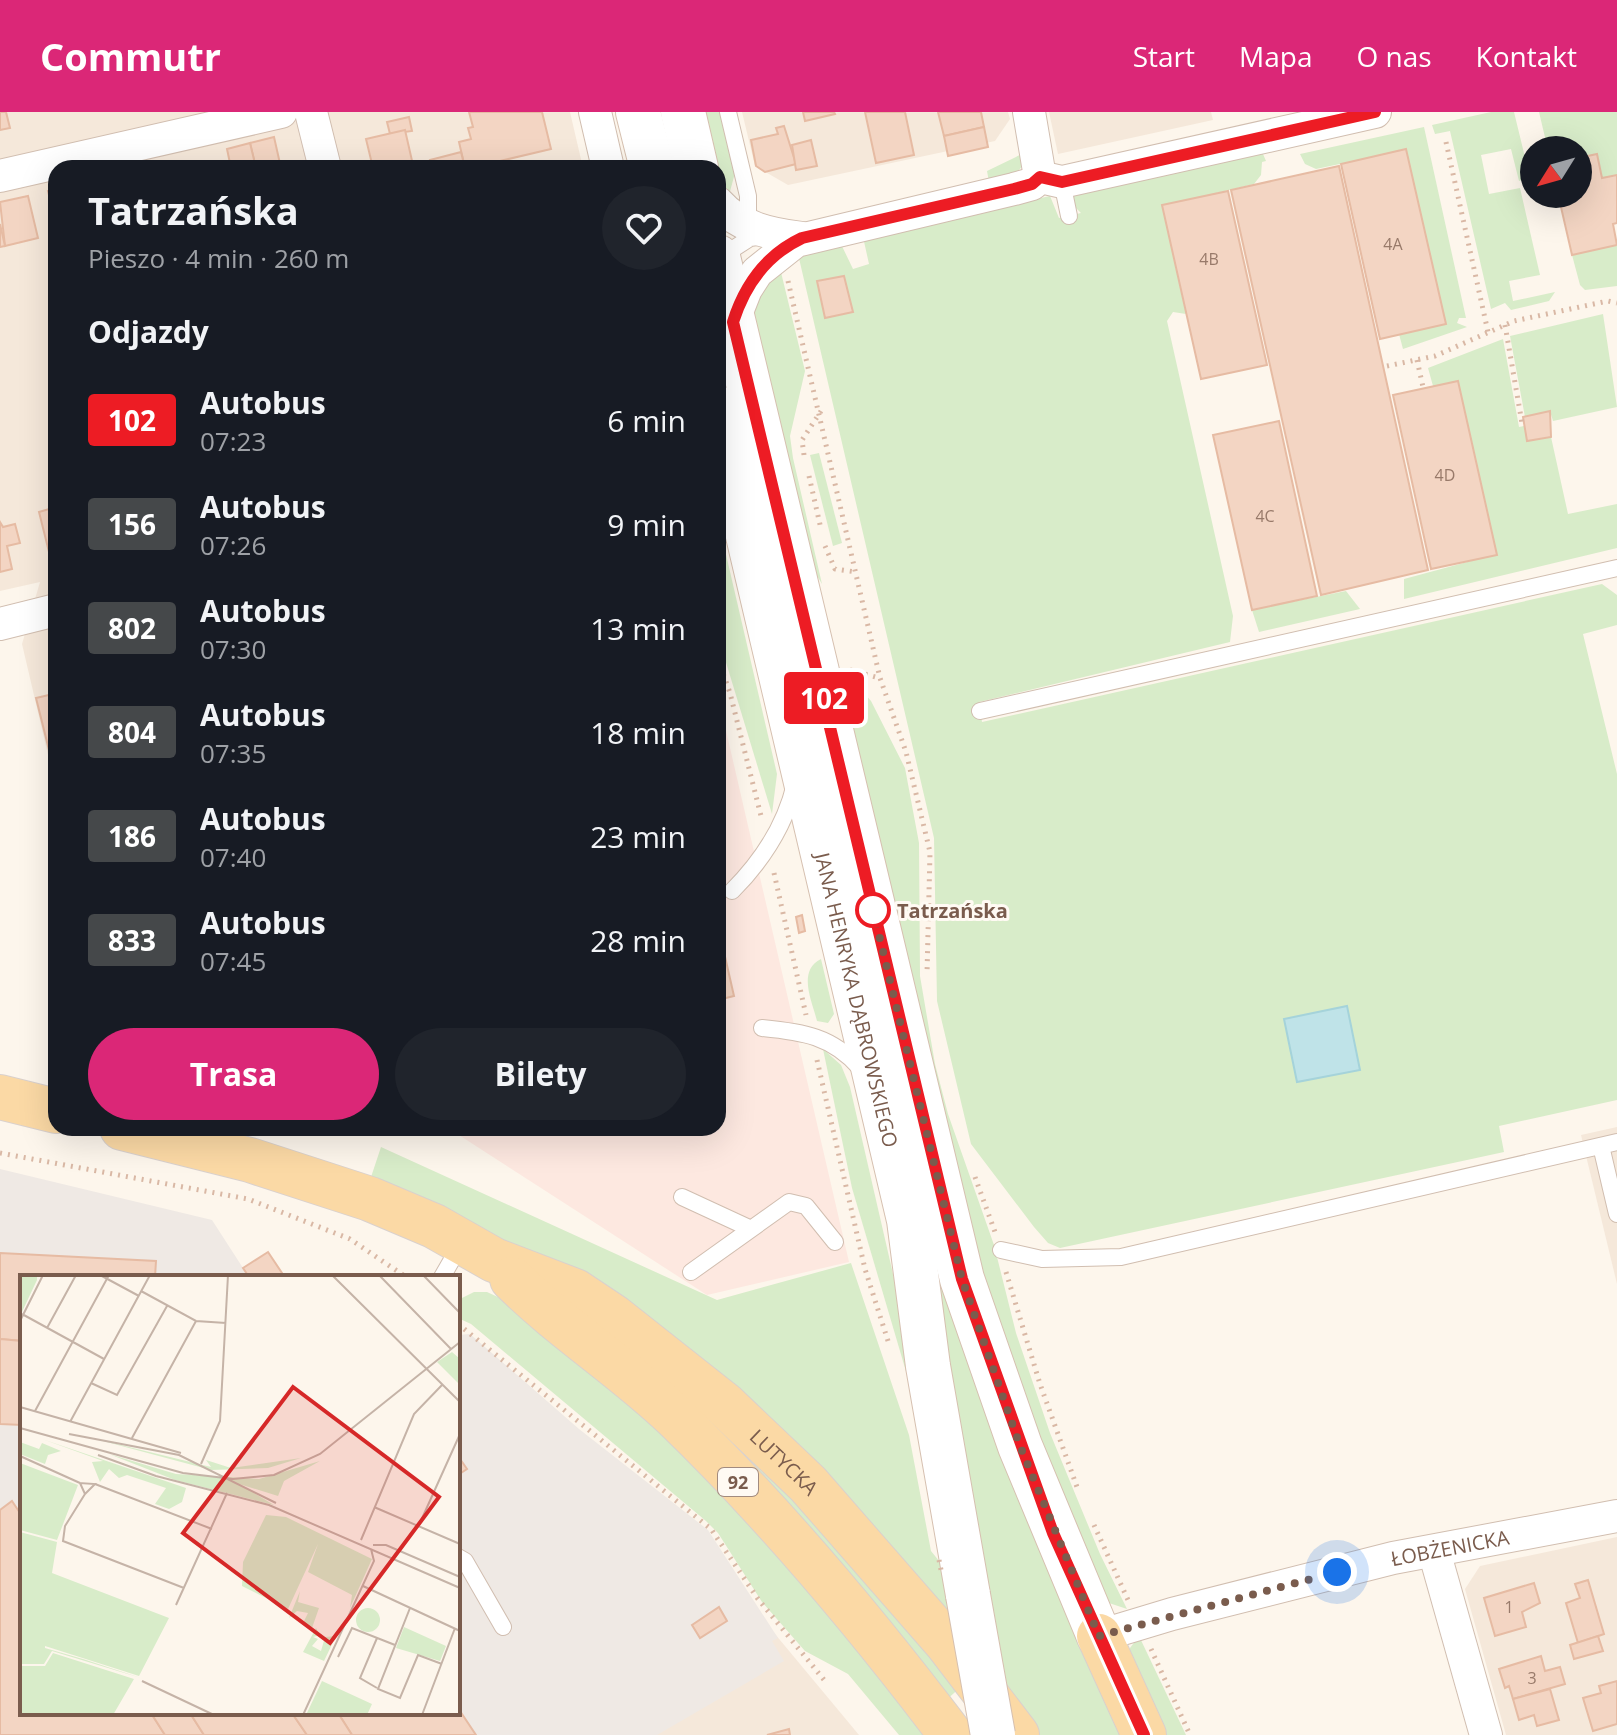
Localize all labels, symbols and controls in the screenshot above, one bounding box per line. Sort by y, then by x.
text: Commutr [40,30,221,82]
text: Start [1133,37,1195,75]
text: Mapa [1239,37,1312,75]
text: O nas [1356,37,1432,75]
text: Kontakt [1476,37,1577,75]
north arrow [1520,136,1592,208]
map controls [1520,136,1592,208]
text: Tatrzańska [88,184,299,236]
button: heart [602,186,686,270]
house number: 4A [1383,233,1404,255]
text: Pieszo · 4 min · 260 m [88,240,349,276]
house number: 4B [1199,248,1219,270]
text: Odjazdy [88,311,209,352]
text: Autobus [200,382,326,423]
text: 6 min [607,400,686,441]
text: 102 [108,401,156,439]
text: 07:23 [200,423,266,459]
house number: 4D [1435,464,1455,486]
text: Autobus [200,486,326,527]
text: 9 min [607,504,686,545]
text: 156 [108,505,156,543]
house number: 4C [1255,505,1275,527]
text: 07:26 [200,527,266,563]
text: Autobus [200,590,326,631]
text: 13 min [590,608,686,649]
text: 802 [108,609,156,647]
text: 07:30 [200,631,266,667]
line badge: 102 [778,672,870,724]
text: 102 [800,679,848,717]
text: Autobus [200,694,326,735]
text: 18 min [590,712,686,753]
text: 804 [108,713,156,751]
text: 07:35 [200,735,266,771]
text: Autobus [200,798,326,839]
text: 23 min [590,816,686,857]
text: 186 [108,817,156,855]
text: 07:40 [200,839,266,875]
street label: JANA HENRYKA DĄBROWSKIEGO [809,848,905,1150]
marker: Tatrzańska [856,893,890,927]
place label: Tatrzańska [897,897,1008,924]
text: Autobus [200,902,326,943]
text: 28 min [590,920,686,961]
text: 833 [108,921,156,959]
text: 07:45 [200,943,266,979]
button: Trasa [88,1028,379,1120]
button: Bilety [395,1028,686,1120]
inset map [20,1275,460,1715]
street label: LUTYCKA [745,1423,825,1501]
road number: 92 [718,1468,758,1496]
street label: ŁOBŻENICKA [1388,1523,1511,1572]
your location [1317,1552,1357,1592]
house number: 1 [1504,1596,1514,1618]
house number: 3 [1527,1667,1537,1689]

